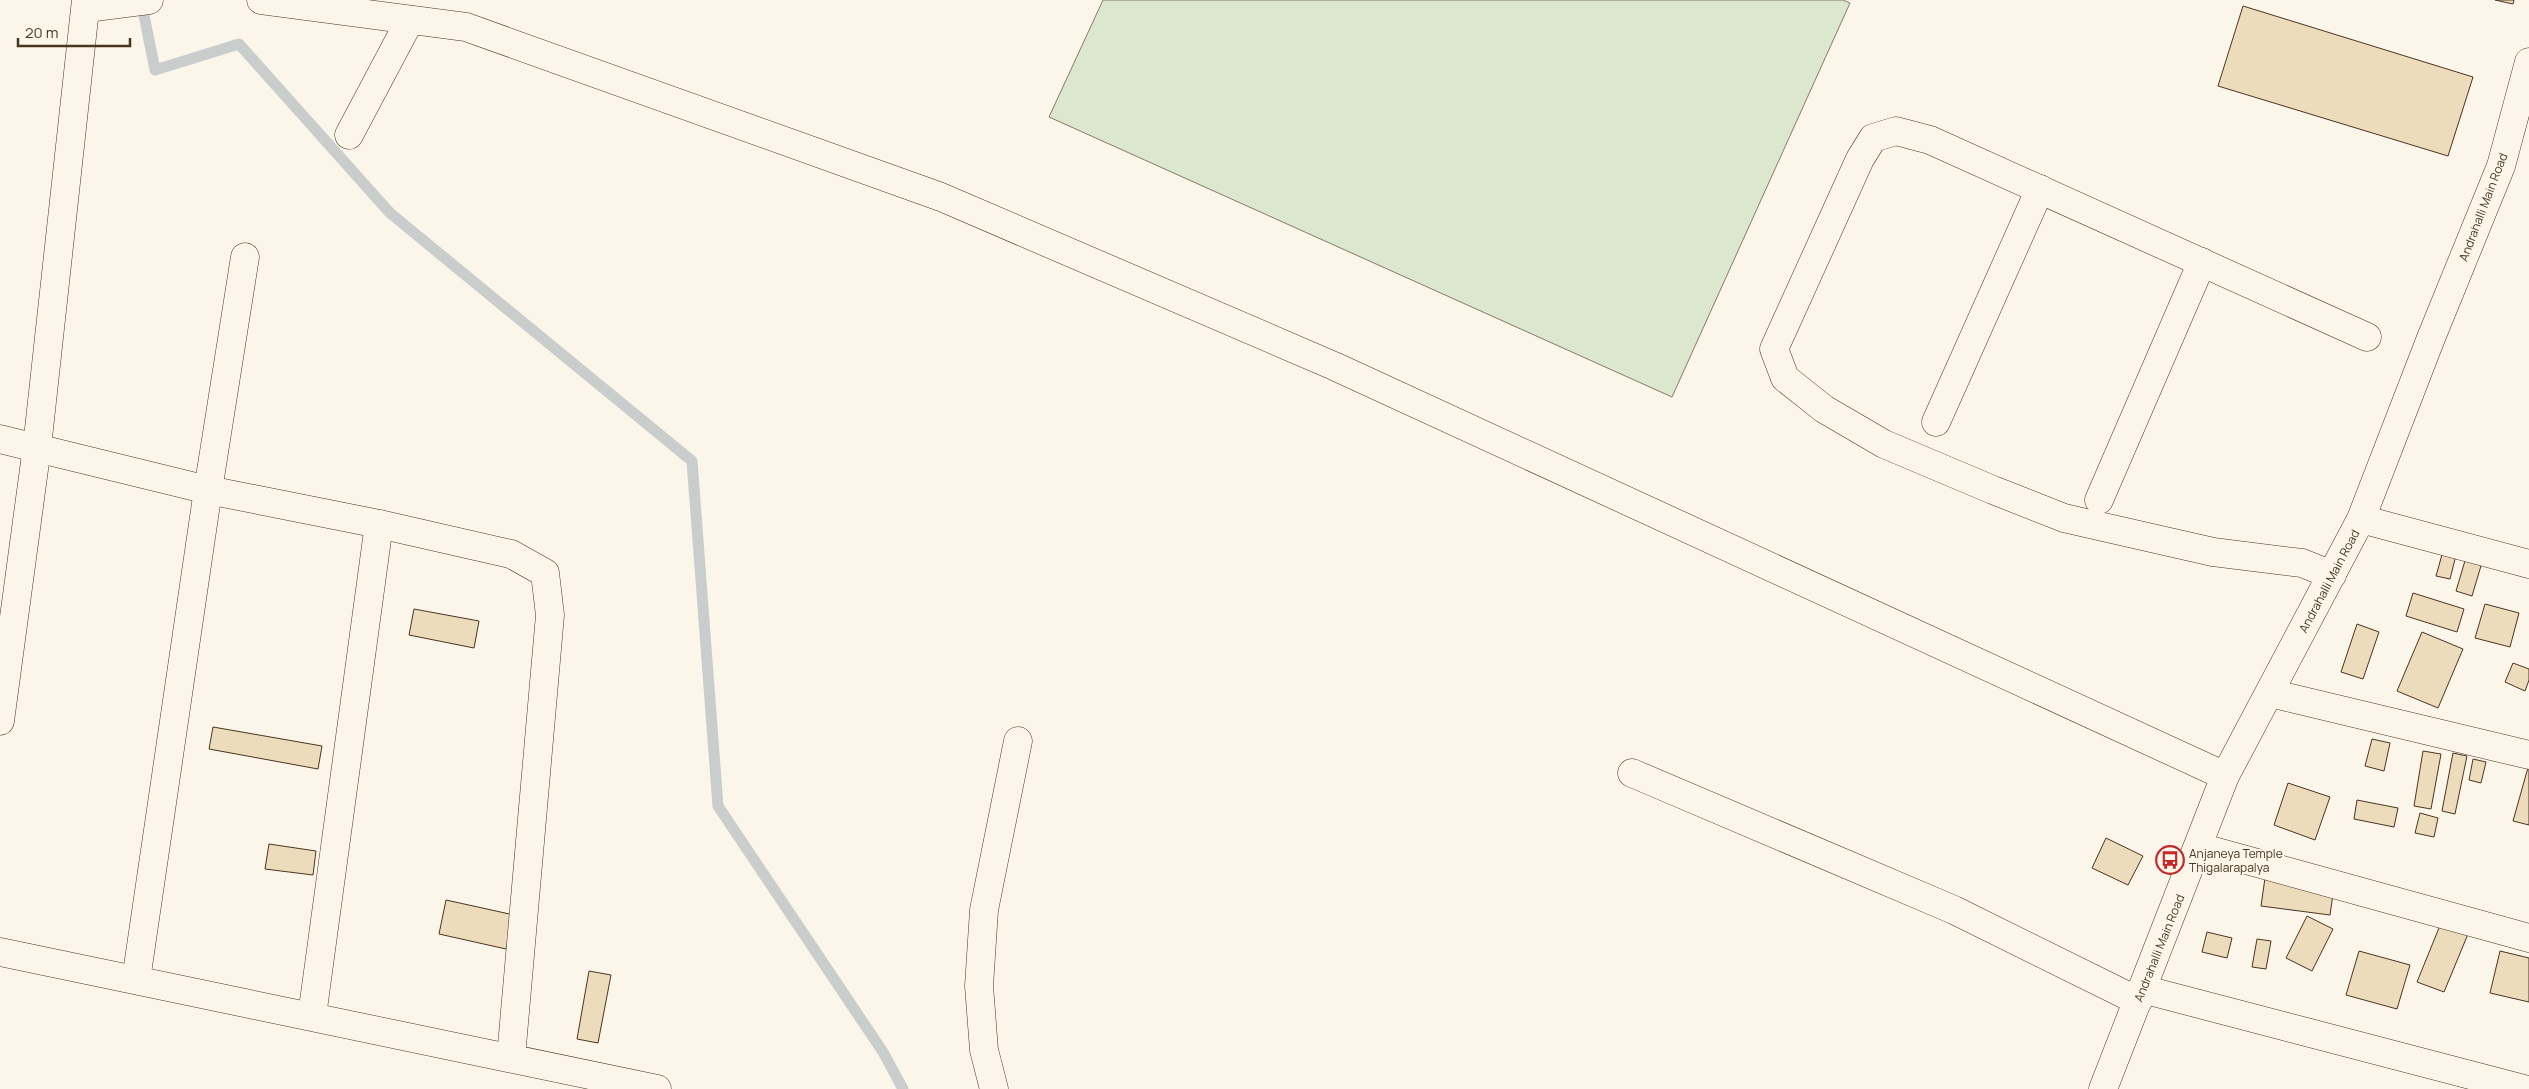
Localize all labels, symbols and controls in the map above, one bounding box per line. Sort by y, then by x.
scale bar [18,15,130,47]
text: 20 m [25,22,58,43]
street label: Andrahalli Main Road [2455,150,2511,264]
street label: Andrahalli Main Road [2295,526,2363,636]
bus stop icon: Anjaneya Temple Thigalarapalya [2155,845,2185,875]
place label: Anjaneya Temple Thigalarapalya [2189,845,2283,876]
street label: Andrahalli Main Road [2130,892,2188,1004]

